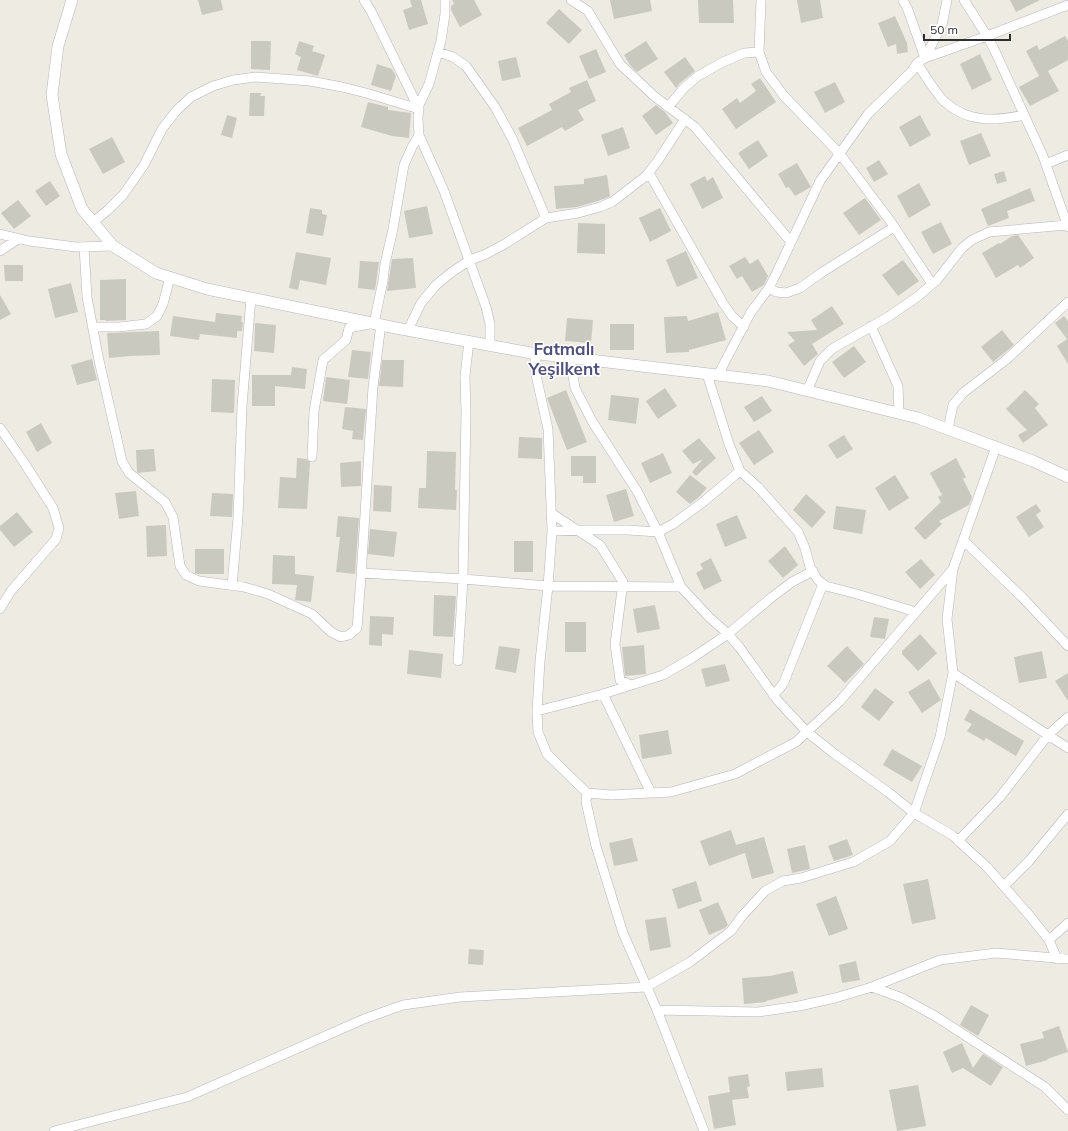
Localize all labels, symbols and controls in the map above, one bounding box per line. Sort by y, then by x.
scale bar [924,16,1010,42]
text: 50 m [930,22,958,37]
district label: Fatmalı Yeşilkent [527,338,600,379]

